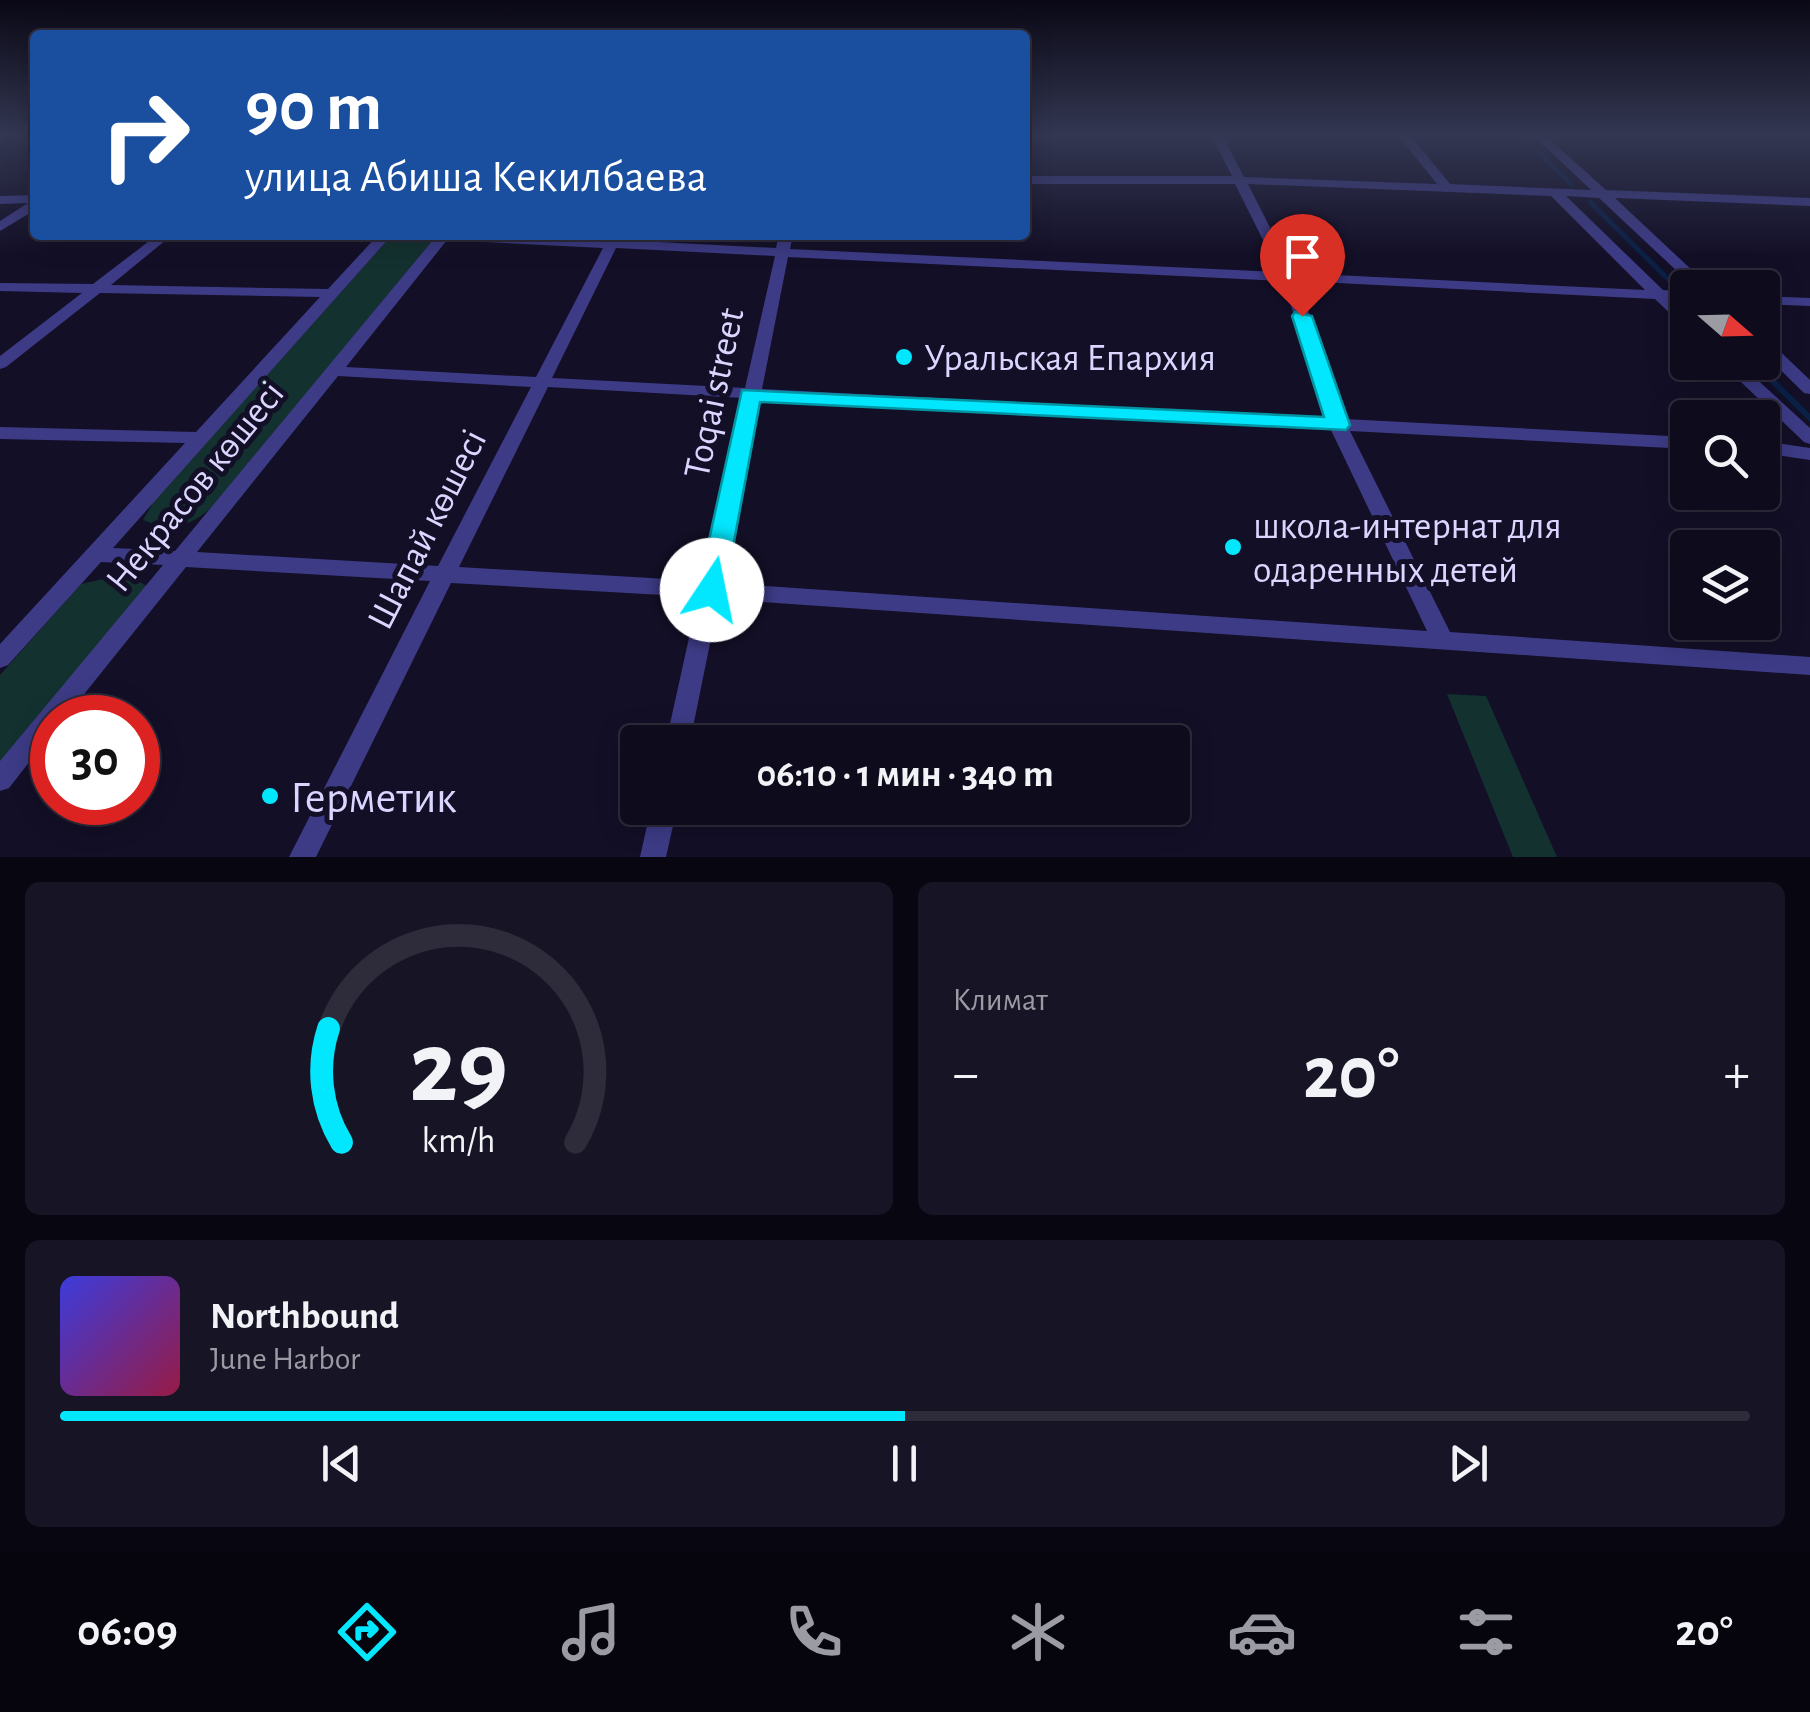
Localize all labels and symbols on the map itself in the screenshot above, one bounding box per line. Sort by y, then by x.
pin [1260,214,1345,317]
north arrow [1670,270,1780,380]
street label: Toqai street [678,305,751,482]
place label: Уральская Епархия [924,340,1216,378]
marker: Уральская Епархия [893,346,915,368]
street label: Некрасов көшесі [99,375,292,600]
street label: Шапай көшесі [361,424,494,636]
place label: школа-интернат для одаренных детей [1253,508,1562,590]
marker: школа-интернат для одаренных детей [1222,536,1244,558]
position arrow [660,538,764,642]
speed limit sign: 30 [30,695,160,825]
place label: Герметик [290,776,457,821]
marker: Герметик [259,785,281,807]

